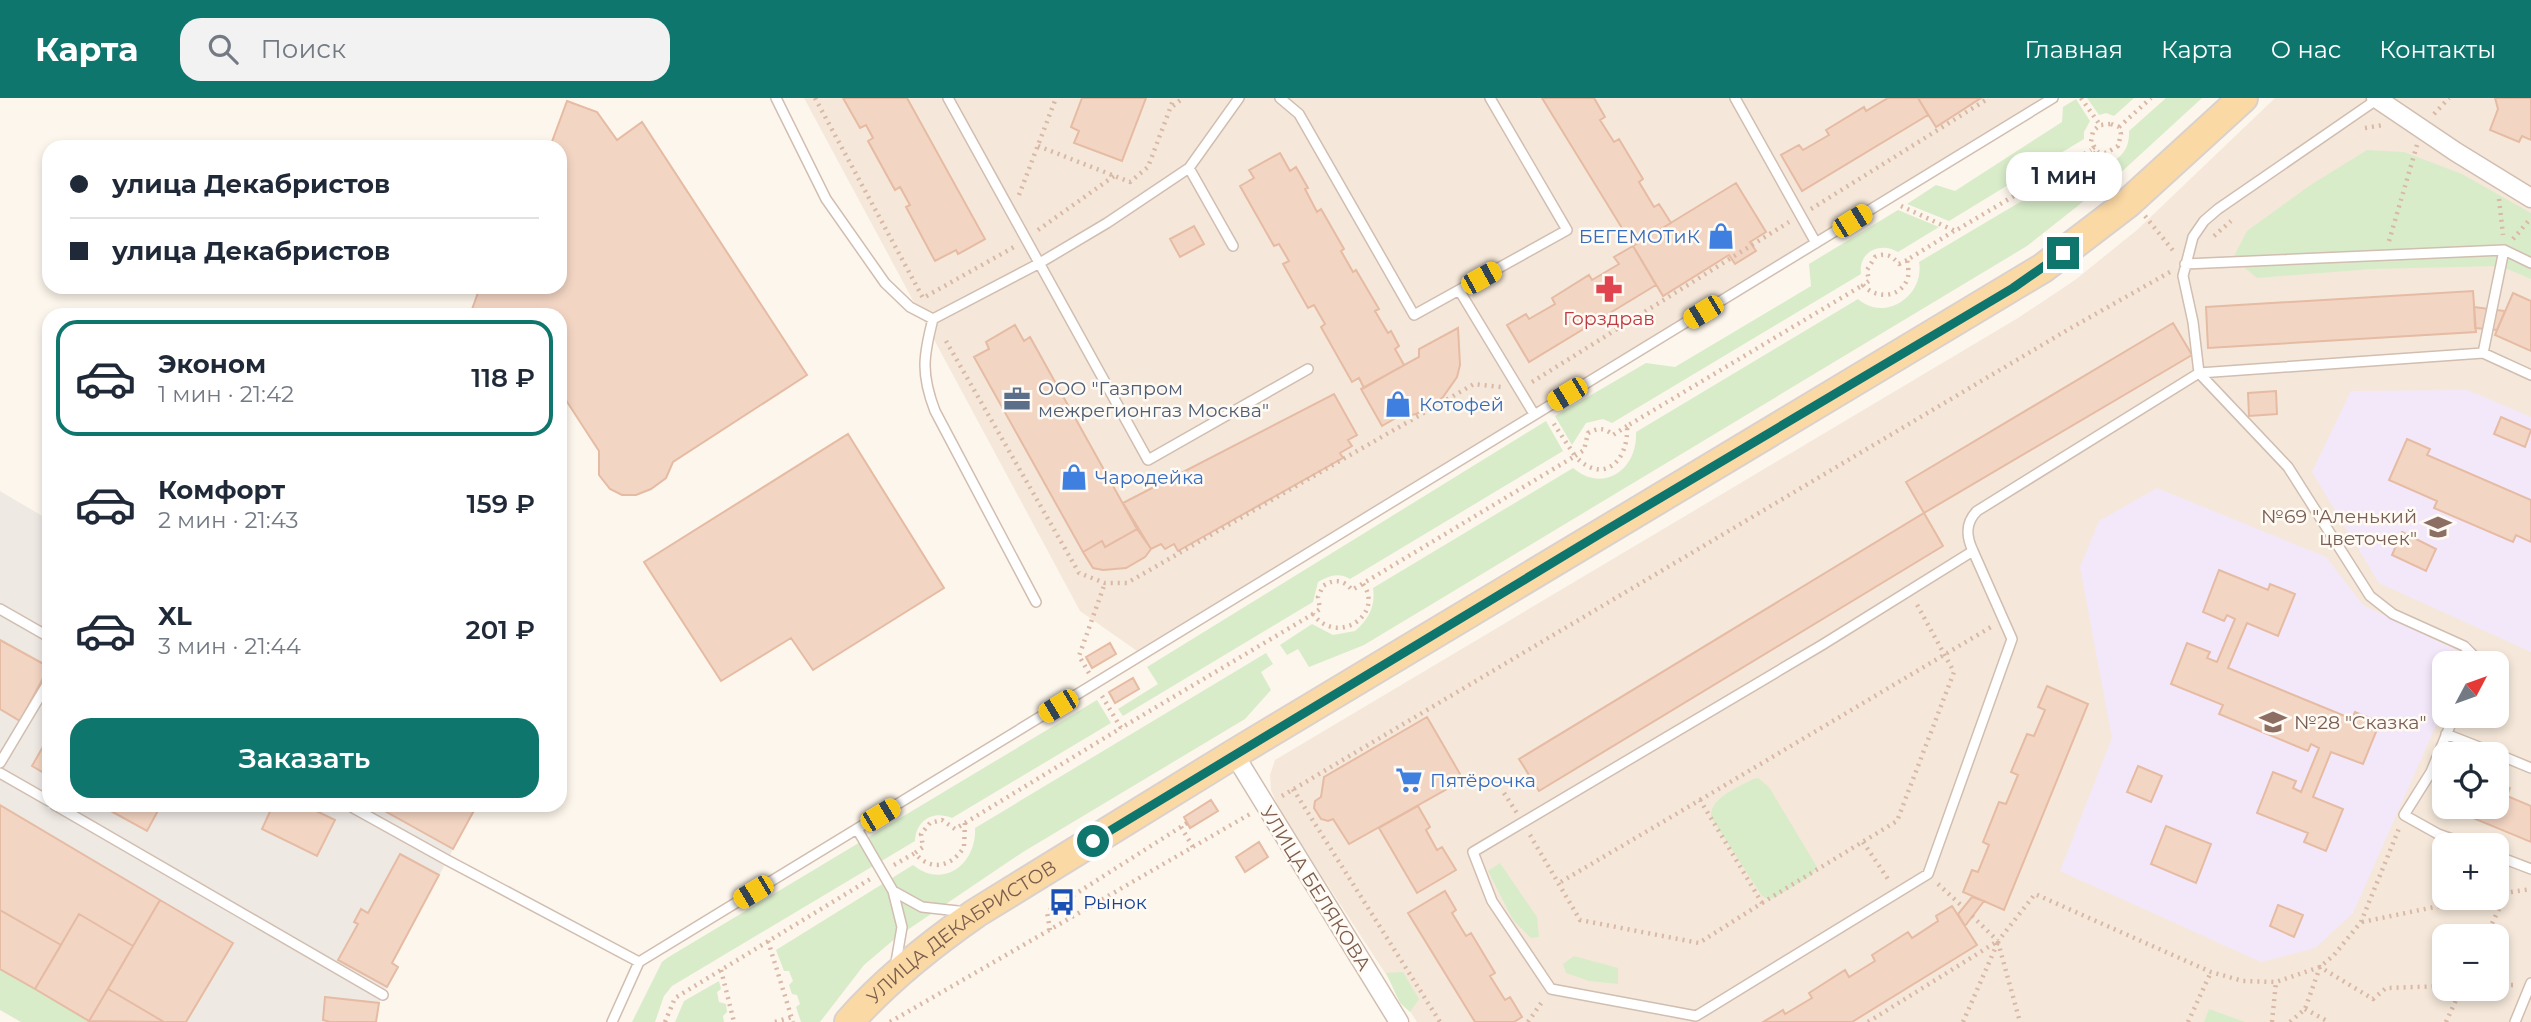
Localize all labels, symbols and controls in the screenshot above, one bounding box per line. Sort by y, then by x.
search box [180,18,670,81]
text: Карта [35,29,138,69]
icon: search [204,30,242,68]
text: Поиск [260,33,346,65]
text: Главная [2025,35,2123,64]
text: Карта [2161,35,2233,64]
text: О нас [2271,35,2341,64]
text: Контакты [2379,35,2496,64]
callout: 1 мин [2005,152,2121,200]
text: 1 мин [2031,162,2097,190]
text: улица Декабристов [112,168,390,200]
car [1829,201,1876,241]
shop icon: БЕГЕМОТиК [1706,221,1736,251]
place label: БЕГЕМОТиК [1579,225,1700,248]
text: улица Декабристов [112,235,390,267]
route end [2047,237,2079,269]
car [1458,259,1505,297]
pharmacy icon: Горздрав [1594,274,1624,304]
car [1680,292,1727,332]
place label: Горздрав [1563,307,1655,330]
icon: car [74,347,137,410]
text: Эконом [158,348,266,380]
text: 118 ₽ [471,362,535,394]
car [1544,374,1591,414]
place label: ООО "Газпром межрегионгаз Москва" [1038,377,1269,422]
text: 1 мин · 21:42 [158,380,294,408]
office icon: ООО "Газпром межрегионгаз Москва" [1002,384,1032,414]
shop icon: Котофей [1383,389,1413,419]
place label: Котофей [1419,393,1504,416]
shop icon: Чародейка [1059,462,1089,492]
place label: Чародейка [1095,466,1204,489]
icon: car [74,473,137,536]
text: Комфорт [158,474,285,506]
text: 159 ₽ [467,488,535,520]
place label: №69 "Аленький цветочек" [2261,505,2417,550]
text: 2 мин · 21:43 [158,506,299,534]
school or university icon: №69 "Аленький цветочек" [2423,512,2453,542]
icon: car [74,599,137,662]
text: XL [158,600,192,632]
text: 201 ₽ [466,614,535,646]
text: 3 мин · 21:44 [158,632,301,660]
north arrow [2432,651,2510,728]
map controls [2432,651,2509,1001]
car [1035,686,1082,726]
school or university icon: №28 "Сказка" [2258,707,2288,737]
place label: №28 "Сказка" [2294,711,2427,734]
button: Заказать [70,718,539,798]
button: locate [2432,742,2509,819]
supermarket icon: Пятёрочка [1394,765,1424,795]
place label: Пятёрочка [1430,769,1536,792]
car [857,795,904,835]
street label: УЛИЦА БЕЛЯКОВА [1255,802,1376,975]
route start [1077,825,1109,857]
button: + [2432,833,2509,910]
street label: УЛИЦА ДЕКАБРИСТОВ [862,855,1061,1009]
car [730,872,777,912]
bus stop icon: Рынок [1047,887,1077,917]
place label: Рынок [1083,891,1147,914]
button: − [2432,924,2509,1001]

